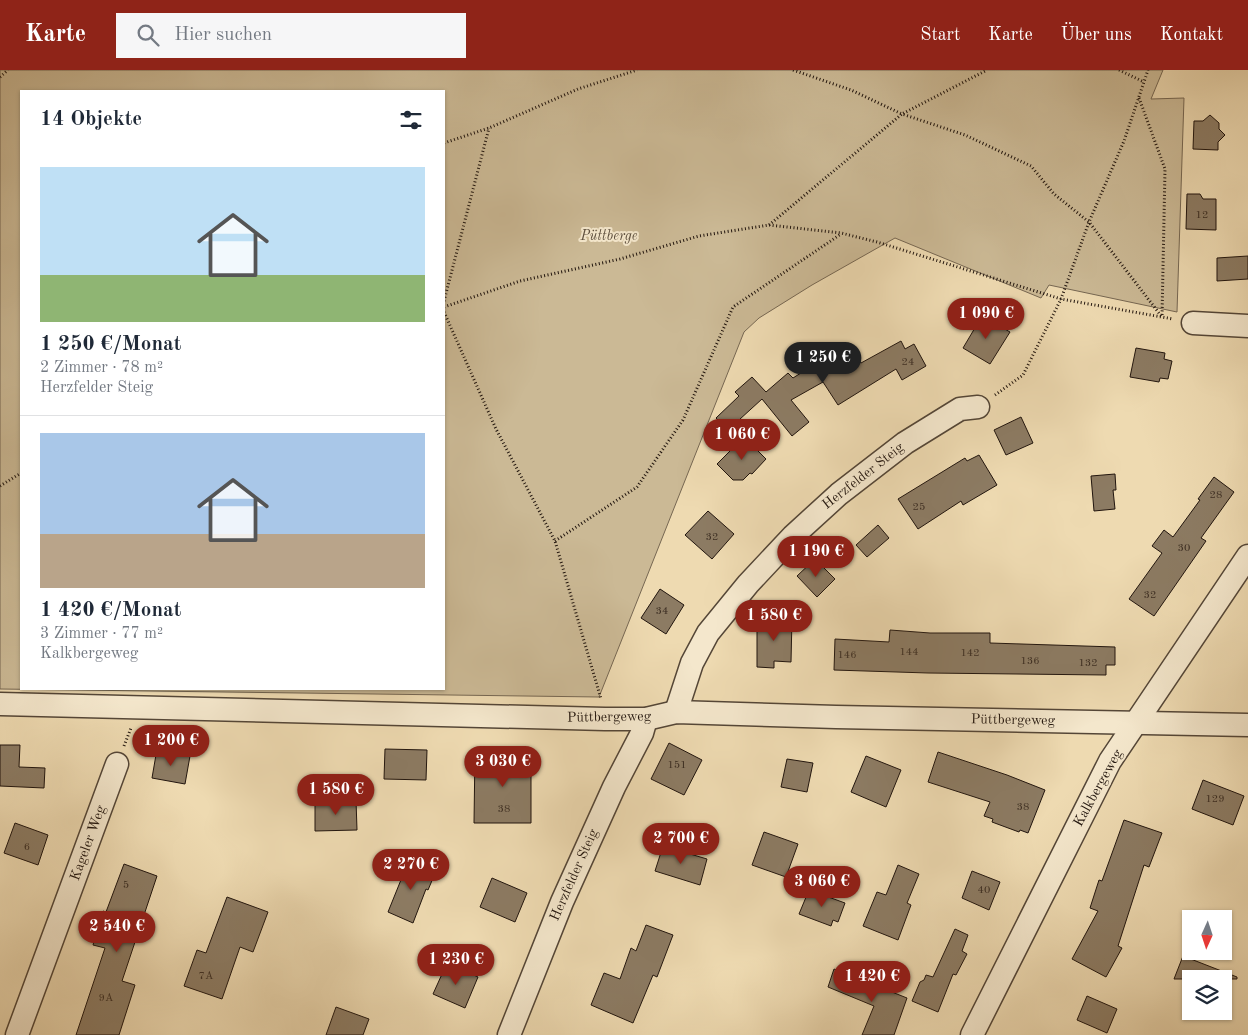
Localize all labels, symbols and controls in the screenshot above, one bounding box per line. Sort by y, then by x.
search box [116,13,466,58]
icon: search [134,21,162,49]
text: Karte [25,23,86,47]
text: Hier suchen [174,26,272,45]
text: Start [920,26,960,44]
text: Karte [988,26,1033,44]
text: Über uns [1061,26,1132,44]
text: Kontakt [1160,26,1223,44]
icon: filters [397,106,425,134]
text: 14 Objekte [40,109,142,130]
icon: home [188,200,278,290]
house number: 12 [1196,210,1208,221]
park label: Püttberge [579,229,638,244]
pin: 1 090 € [940,298,1032,340]
text: 1 090 € [958,306,1014,322]
text: 1 250 €/Monat [40,334,181,355]
pin: 1 250 € [777,342,869,384]
text: 1 250 € [795,350,851,366]
house number: 24 [902,357,914,368]
text: 2 Zimmer · 78 m² [40,360,163,376]
text: Herzfelder Steig [40,380,153,396]
pin: 1 060 € [696,418,788,461]
text: 1 060 € [714,427,770,443]
street label: Herzfelder Steig [820,440,907,512]
icon: home [188,465,278,555]
house number: 28 [1210,490,1222,501]
house number: 25 [913,502,925,513]
house number: 32 [706,532,718,543]
pin: 1 190 € [770,536,862,578]
house number: 30 [1178,543,1190,554]
text: 1 190 € [788,544,844,560]
house number: 32 [1144,590,1156,601]
text: 1 420 €/Monat [40,600,181,621]
pin: 1 580 € [728,600,820,642]
house number: 34 [656,606,668,617]
text: 1 580 € [746,608,802,624]
text: 3 Zimmer · 77 m² [40,626,163,642]
text: Kalkbergeweg [40,646,138,662]
house number: 144 [899,647,919,658]
house number: 142 [960,648,980,659]
house number: 146 [837,650,857,661]
house number: 136 [1020,656,1040,667]
house number: 132 [1078,658,1098,669]
street label: Püttbergeweg [567,709,652,725]
street label: Püttbergeweg [971,712,1056,728]
pin: 1 200 € [125,724,217,767]
text: 1 200 € [143,733,199,749]
pin: 3 030 € [457,746,549,788]
street label: Kalkbergeweg [1071,747,1125,829]
text: 3 030 € [475,754,531,770]
house number: 151 [667,760,687,771]
pin: 1 580 € [290,774,382,816]
text: 1 580 € [308,782,364,798]
house number: 129 [1205,794,1225,805]
house number: 38 [1017,802,1029,813]
street label: Kageler Weg [68,803,108,883]
house number: 38 [498,804,510,815]
pin: 2 700 € [635,822,727,865]
street label: Herzfelder Steig [547,827,601,923]
text: 2 700 € [653,831,709,847]
house number: 6 [24,842,30,853]
pin: 2 270 € [365,848,457,891]
text: 2 270 € [383,857,439,873]
pin: 3 060 € [776,866,868,908]
text: 3 060 € [794,874,850,890]
house number: 5 [123,880,129,891]
house number: 40 [978,885,990,896]
pin: 2 540 € [71,910,163,953]
north arrow [1182,910,1232,960]
map controls [1182,910,1232,1020]
text: 2 540 € [89,919,145,935]
pin: 1 230 € [410,944,502,986]
text: 1 230 € [428,952,484,968]
pin: 1 420 € [826,960,918,1003]
text: 1 420 € [844,969,900,985]
button: layers [1182,970,1232,1020]
house number: 7A [199,971,214,982]
house number: 9A [99,993,114,1004]

